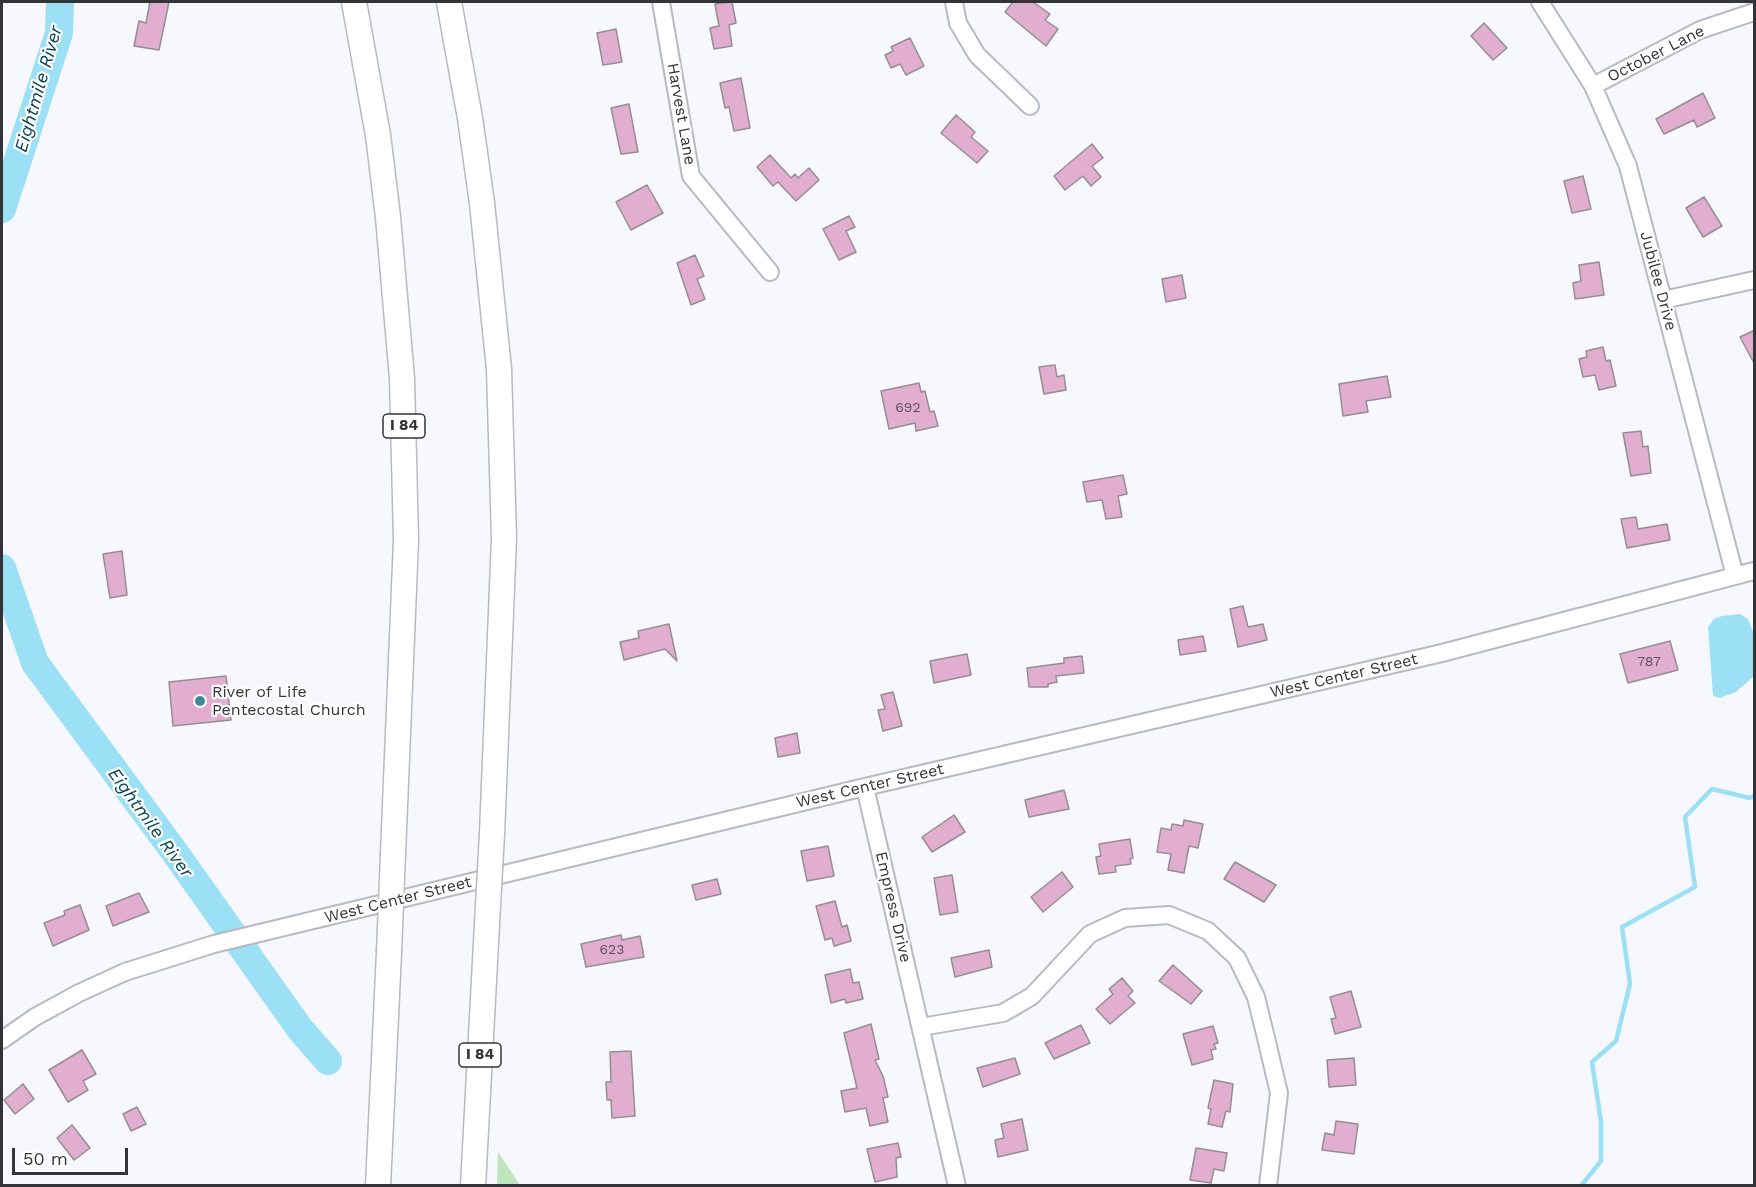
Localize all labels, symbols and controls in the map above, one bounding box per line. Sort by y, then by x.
street label: October Lane [1604,21,1708,87]
water label: Eightmile River [11,23,67,155]
street label: Harvest Lane [663,62,699,166]
street label: Jubilee Drive [1636,229,1680,333]
house number: 692 [895,400,921,416]
road number: I 84 [383,414,425,438]
street label: West Center Street [1268,650,1420,702]
house number: 787 [1637,654,1661,670]
place label: River of Life Pentecostal Church [212,682,366,720]
marker: River of Life Pentecostal Church [193,694,207,708]
street label: West Center Street [794,760,946,812]
water label: Eightmile River [103,764,197,882]
street label: Empress Drive [871,850,915,964]
street label: West Center Street [323,872,473,928]
house number: 623 [600,942,624,958]
road number: I 84 [459,1043,501,1067]
scale bar [15,1136,130,1174]
text: 50 m [23,1148,68,1169]

